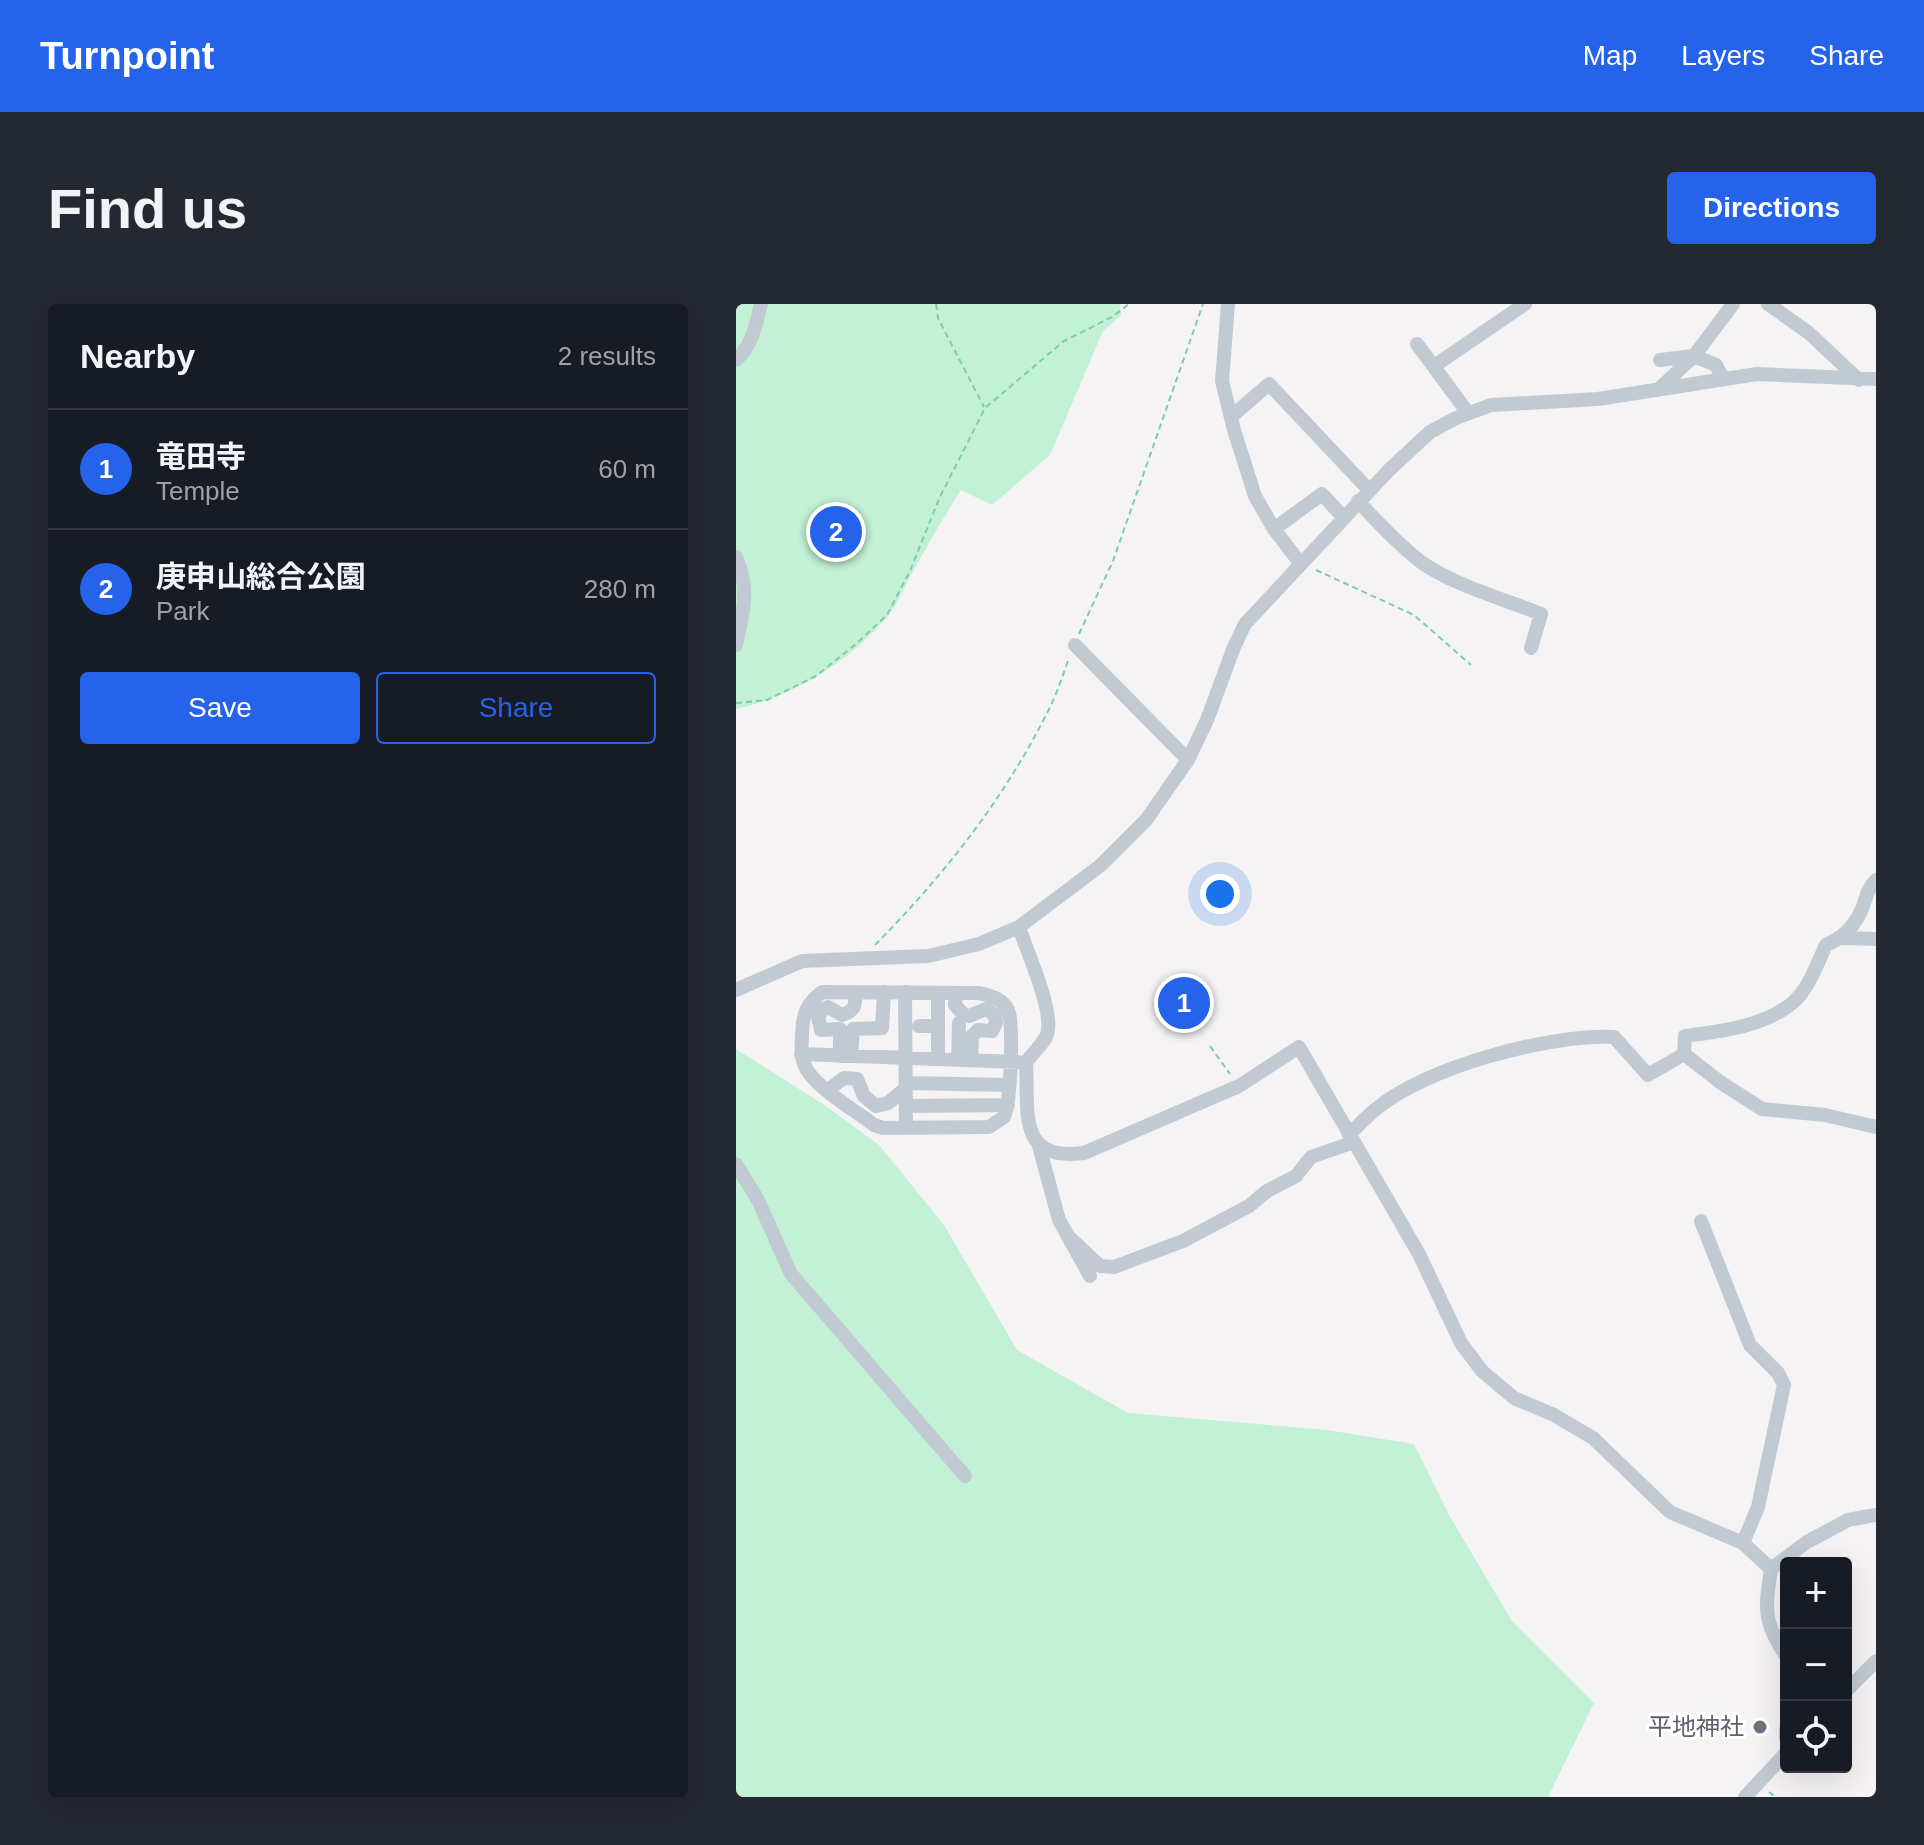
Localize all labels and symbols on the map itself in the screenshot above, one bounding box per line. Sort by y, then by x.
pin: 2 [810,502,862,562]
your location [1200,874,1240,914]
pin: 1 [1158,973,1210,1033]
place label: 平地神社 [1648,1713,1744,1740]
marker: 平地神社 [1751,1718,1769,1736]

